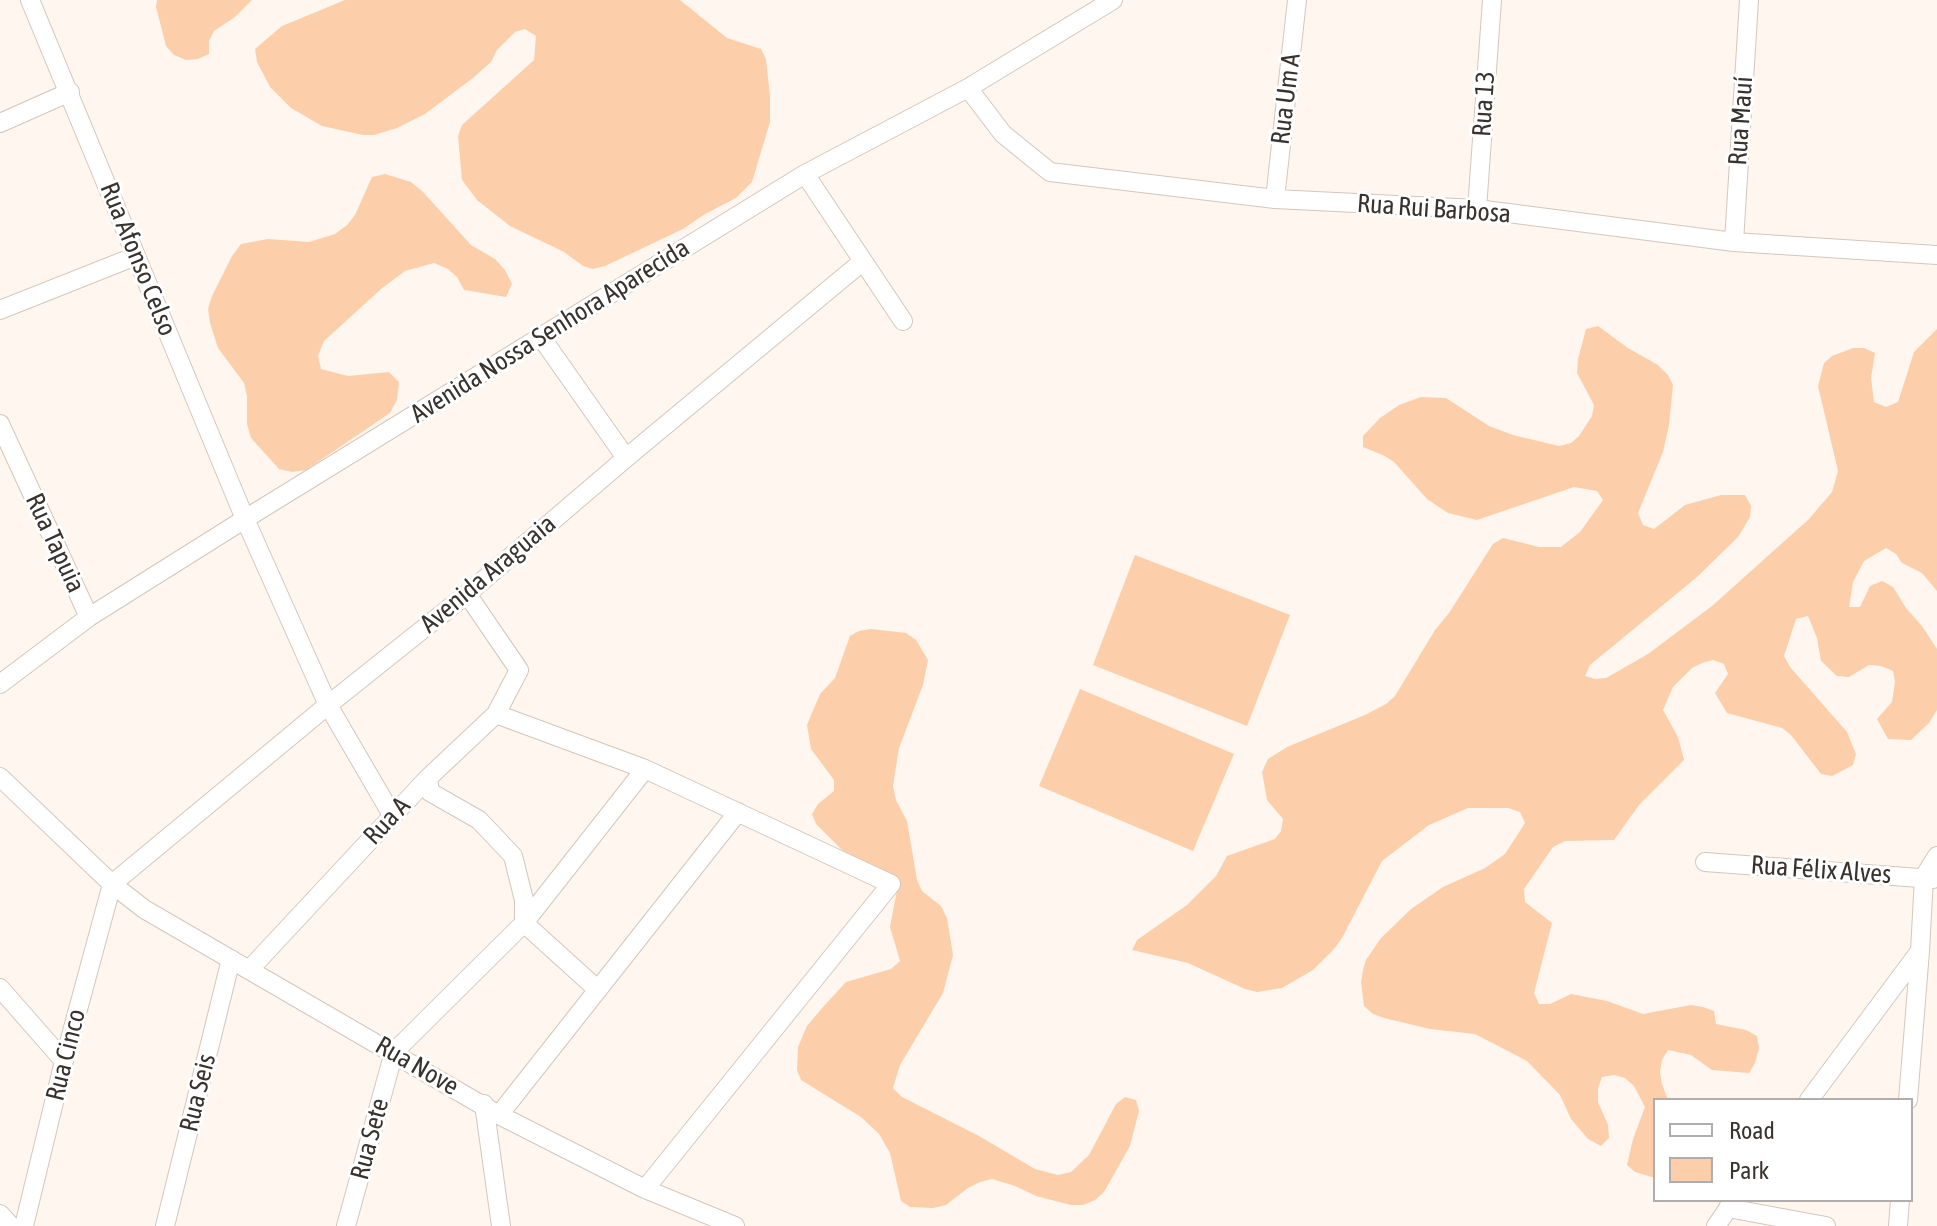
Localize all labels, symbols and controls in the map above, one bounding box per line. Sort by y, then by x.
street label: Rua Um A [1265,52,1307,146]
street label: Rua 13 [1466,70,1502,138]
street label: Rua Mauí [1722,75,1760,167]
street label: Rua Afonso Celso [93,178,183,340]
street label: Rua Rui Barbosa [1356,188,1512,230]
street label: Avenida Nossa Senhora Aparecida [405,232,695,430]
street label: Rua Tapuia [18,488,92,598]
street label: Avenida Araguaia [414,508,562,640]
street label: Rua A [357,791,417,851]
street label: Rua Félix Alves [1750,850,1892,890]
street label: Rua Cinco [40,1006,92,1104]
street label: Rua Nove [370,1030,464,1102]
street label: Rua Seis [173,1051,223,1135]
street label: Rua Sete [344,1095,396,1183]
legend [1653,1098,1913,1202]
text: Road [1729,1117,1775,1144]
text: Park [1729,1157,1769,1184]

